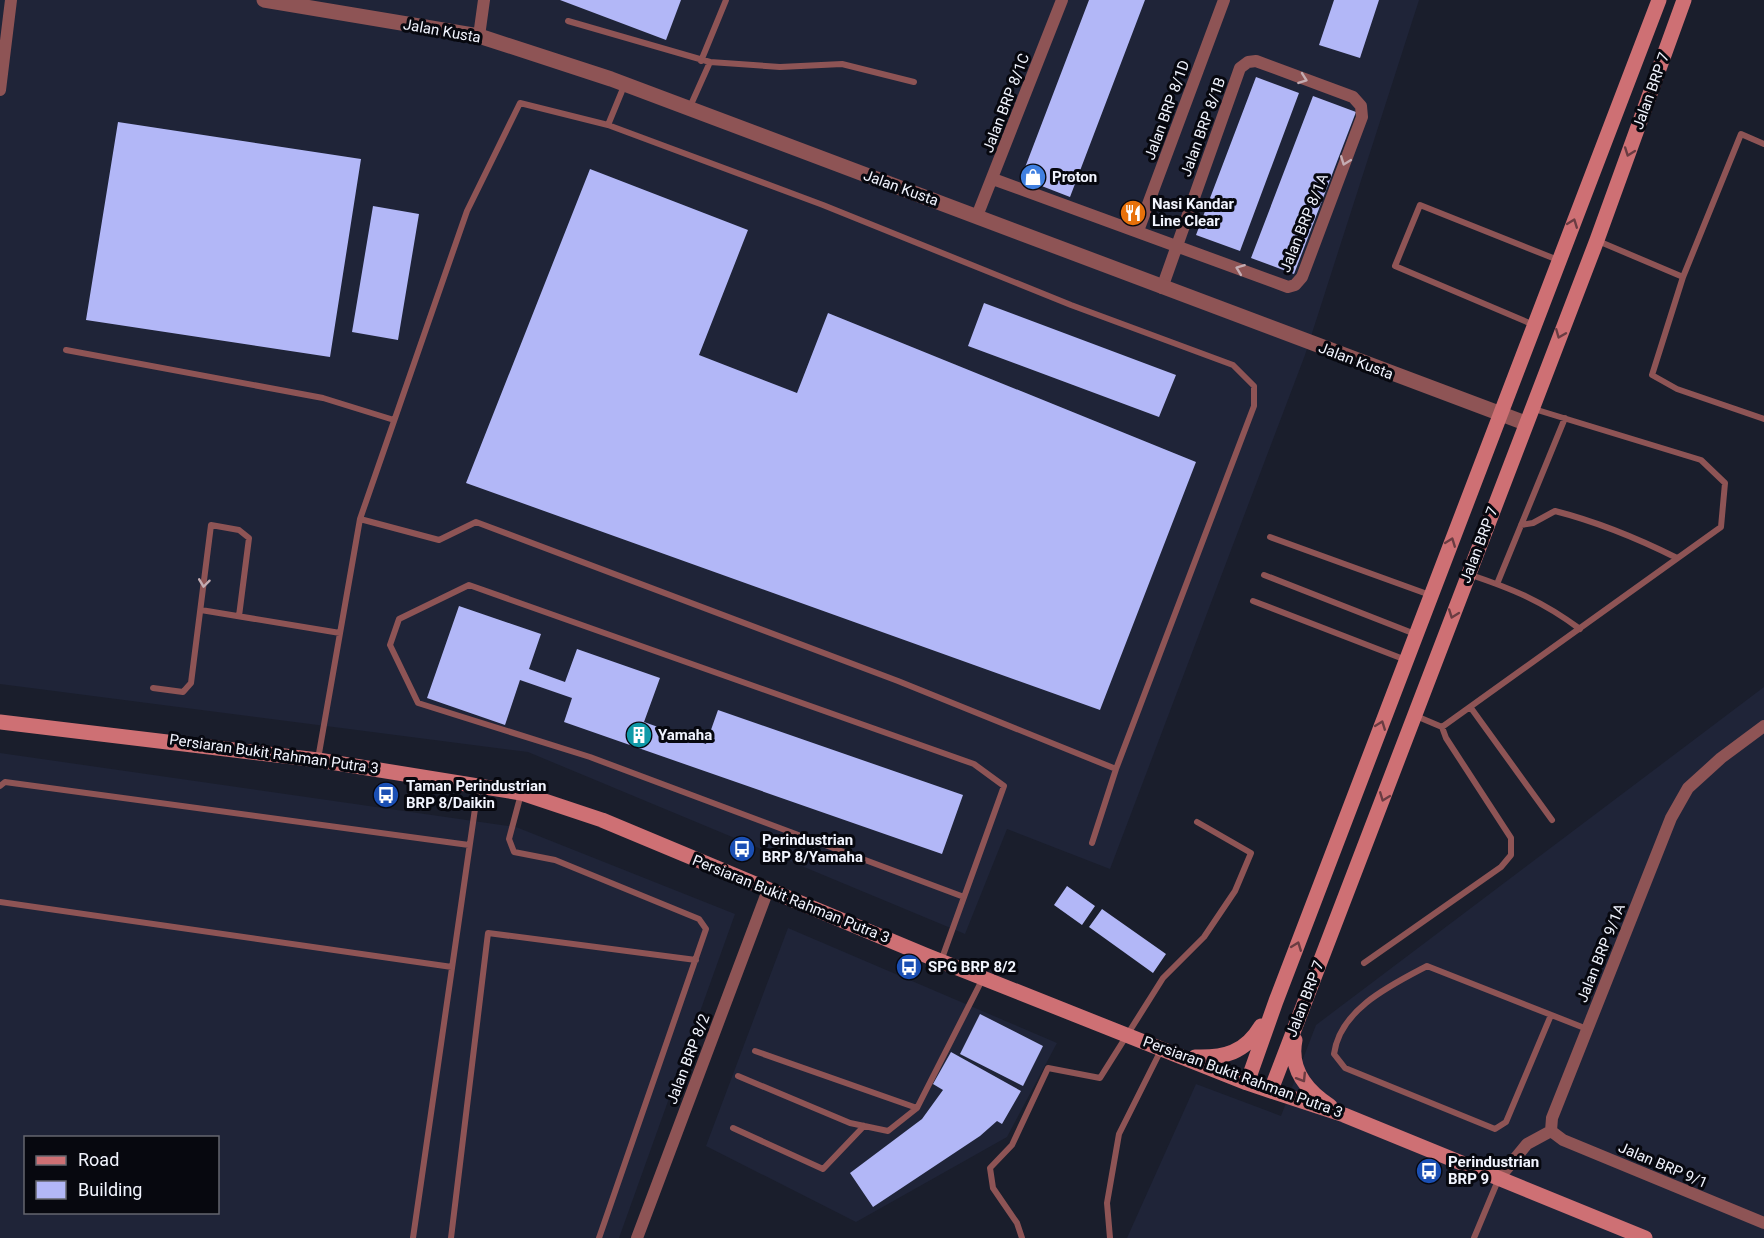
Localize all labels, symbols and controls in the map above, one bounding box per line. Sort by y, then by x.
street label: Jalan Kusta [402,15,482,47]
street label: Jalan BRP 7 [1629,50,1673,132]
street label: Jalan BRP 8/1C [979,51,1033,155]
street label: Jalan BRP 8/1D [1141,58,1193,162]
one-way arrow [1297,71,1308,84]
street label: Jalan BRP 8/1B [1177,75,1229,179]
one-way arrow [1624,146,1637,157]
one-way arrow [1340,155,1352,166]
shop icon: Proton [1018,162,1048,192]
street label: Jalan Kusta [861,166,941,210]
place label: Proton [1052,168,1097,186]
street label: Jalan BRP 8/1A [1276,171,1332,275]
place label: Nasi Kandar Line Clear [1152,195,1234,230]
restaurant icon: Nasi Kandar Line Clear [1118,198,1148,228]
one-way arrow [1566,218,1579,229]
one-way arrow [1235,264,1246,276]
one-way arrow [1555,328,1567,339]
street label: Jalan Kusta [1316,339,1396,383]
street label: Jalan BRP 7 [1456,504,1502,586]
one-way arrow [1444,538,1456,549]
one-way arrow [198,579,211,588]
one-way arrow [1448,608,1460,619]
building icon: Yamaha [624,720,654,750]
one-way arrow [1374,720,1387,730]
place label: Yamaha [658,726,712,744]
street label: Persiaran Bukit Rahman Putra 3 [168,730,380,778]
place label: Taman Perindustrian BRP 8/Daikin [406,777,546,812]
bus stop icon: Taman Perindustrian BRP 8/Daikin [371,780,401,810]
one-way arrow [1379,790,1391,801]
place label: Perindustrian BRP 8/Yamaha [762,831,863,866]
bus stop icon: Perindustrian BRP 8/Yamaha [727,834,757,864]
street label: Persiaran Bukit Rahman Putra 3 [690,851,892,947]
street label: Jalan BRP 9/1A [1573,901,1629,1005]
one-way arrow [1289,941,1302,952]
bus stop icon: SPG BRP 8/2 [894,952,924,982]
place label: SPG BRP 8/2 [928,958,1017,976]
street label: Jalan BRP 7 [1282,958,1328,1040]
street label: Jalan BRP 8/2 [663,1011,713,1107]
street label: Persiaran Bukit Rahman Putra 3 [1141,1032,1345,1122]
one-way arrow [1295,1071,1306,1082]
legend [24,1136,219,1214]
street label: Jalan BRP 9/1 [1616,1138,1710,1192]
text: Road [78,1149,119,1170]
place label: Perindustrian BRP 9 [1448,1153,1539,1188]
bus stop icon: Perindustrian BRP 9 [1414,1156,1444,1186]
text: Building [78,1179,142,1200]

